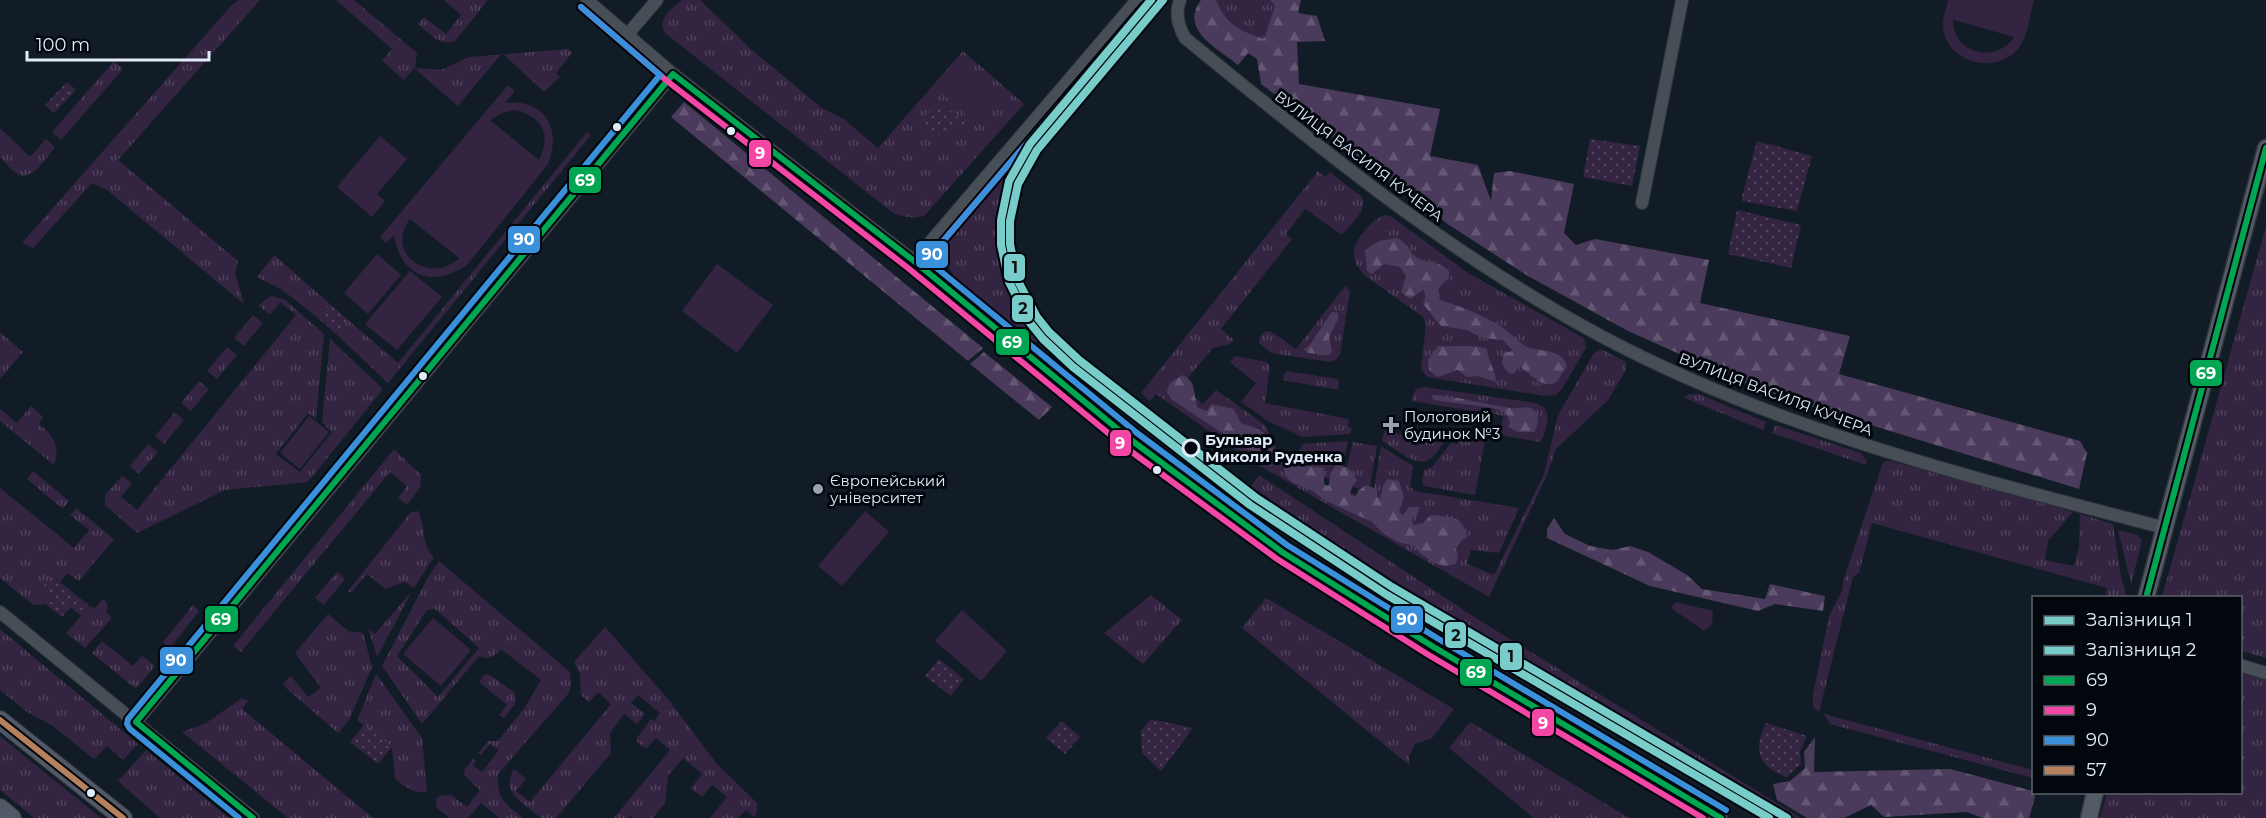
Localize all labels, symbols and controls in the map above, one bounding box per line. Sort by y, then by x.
scale bar [27,24,208,62]
text: 100 m [36,34,90,56]
street label: ВУЛИЦЯ ВАСИЛЯ КУЧЕРА [1271,86,1447,226]
unlabelled marker [611,121,623,133]
unlabelled marker [725,125,737,137]
line badge: 9 [748,139,772,168]
text: 9 [755,144,765,163]
line badge: 69 [568,166,602,194]
text: 69 [575,171,595,190]
line badge: 90 [507,225,541,254]
text: 90 [513,230,535,249]
line badge: 90 [915,240,949,269]
text: 90 [921,245,943,264]
line badge: 1 [1003,253,1026,282]
text: 1 [1012,258,1018,277]
line badge: 2 [1011,294,1034,323]
text: 2 [1018,299,1028,318]
line badge: 69 [995,328,1030,356]
text: 69 [1002,333,1022,352]
street label: ВУЛИЦЯ ВАСИЛЯ КУЧЕРА [1676,348,1876,440]
line badge: 69 [2189,359,2223,387]
text: 69 [2196,364,2216,383]
unlabelled marker [417,370,429,382]
place label: Пологовий будинок №3 [1404,407,1501,443]
marker: Пологовий будинок №3 [1382,416,1400,434]
line badge: 9 [1109,429,1132,457]
place label: Бульвар Миколи Руденка [1205,430,1343,466]
text: 9 [1115,434,1125,453]
marker: Бульвар Миколи Руденка [1182,439,1200,457]
unlabelled marker [1151,464,1163,476]
place label: Європейський університет [829,471,946,507]
marker: Європейський університет [811,482,825,496]
legend [2032,596,2242,794]
line badge: 69 [204,605,239,633]
line badge: 90 [1390,605,1424,634]
text: Залізниця 1 [2086,609,2193,631]
text: 69 [211,610,231,629]
text: 90 [1396,610,1418,629]
line badge: 2 [1444,621,1467,649]
text: 2 [1451,626,1461,645]
text: Залізниця 2 [2086,639,2196,661]
line badge: 1 [1499,642,1523,671]
line badge: 90 [159,646,194,675]
text: 1 [1508,647,1514,666]
text: 90 [165,651,187,670]
line badge: 69 [1459,658,1493,687]
text: 69 [1466,663,1486,682]
text: 69 [2086,669,2108,691]
text: 9 [2086,699,2097,721]
line badge: 9 [1531,708,1555,737]
text: 9 [1538,714,1548,733]
text: 90 [2086,729,2109,751]
text: 57 [2086,759,2107,781]
unlabelled marker [85,787,97,799]

